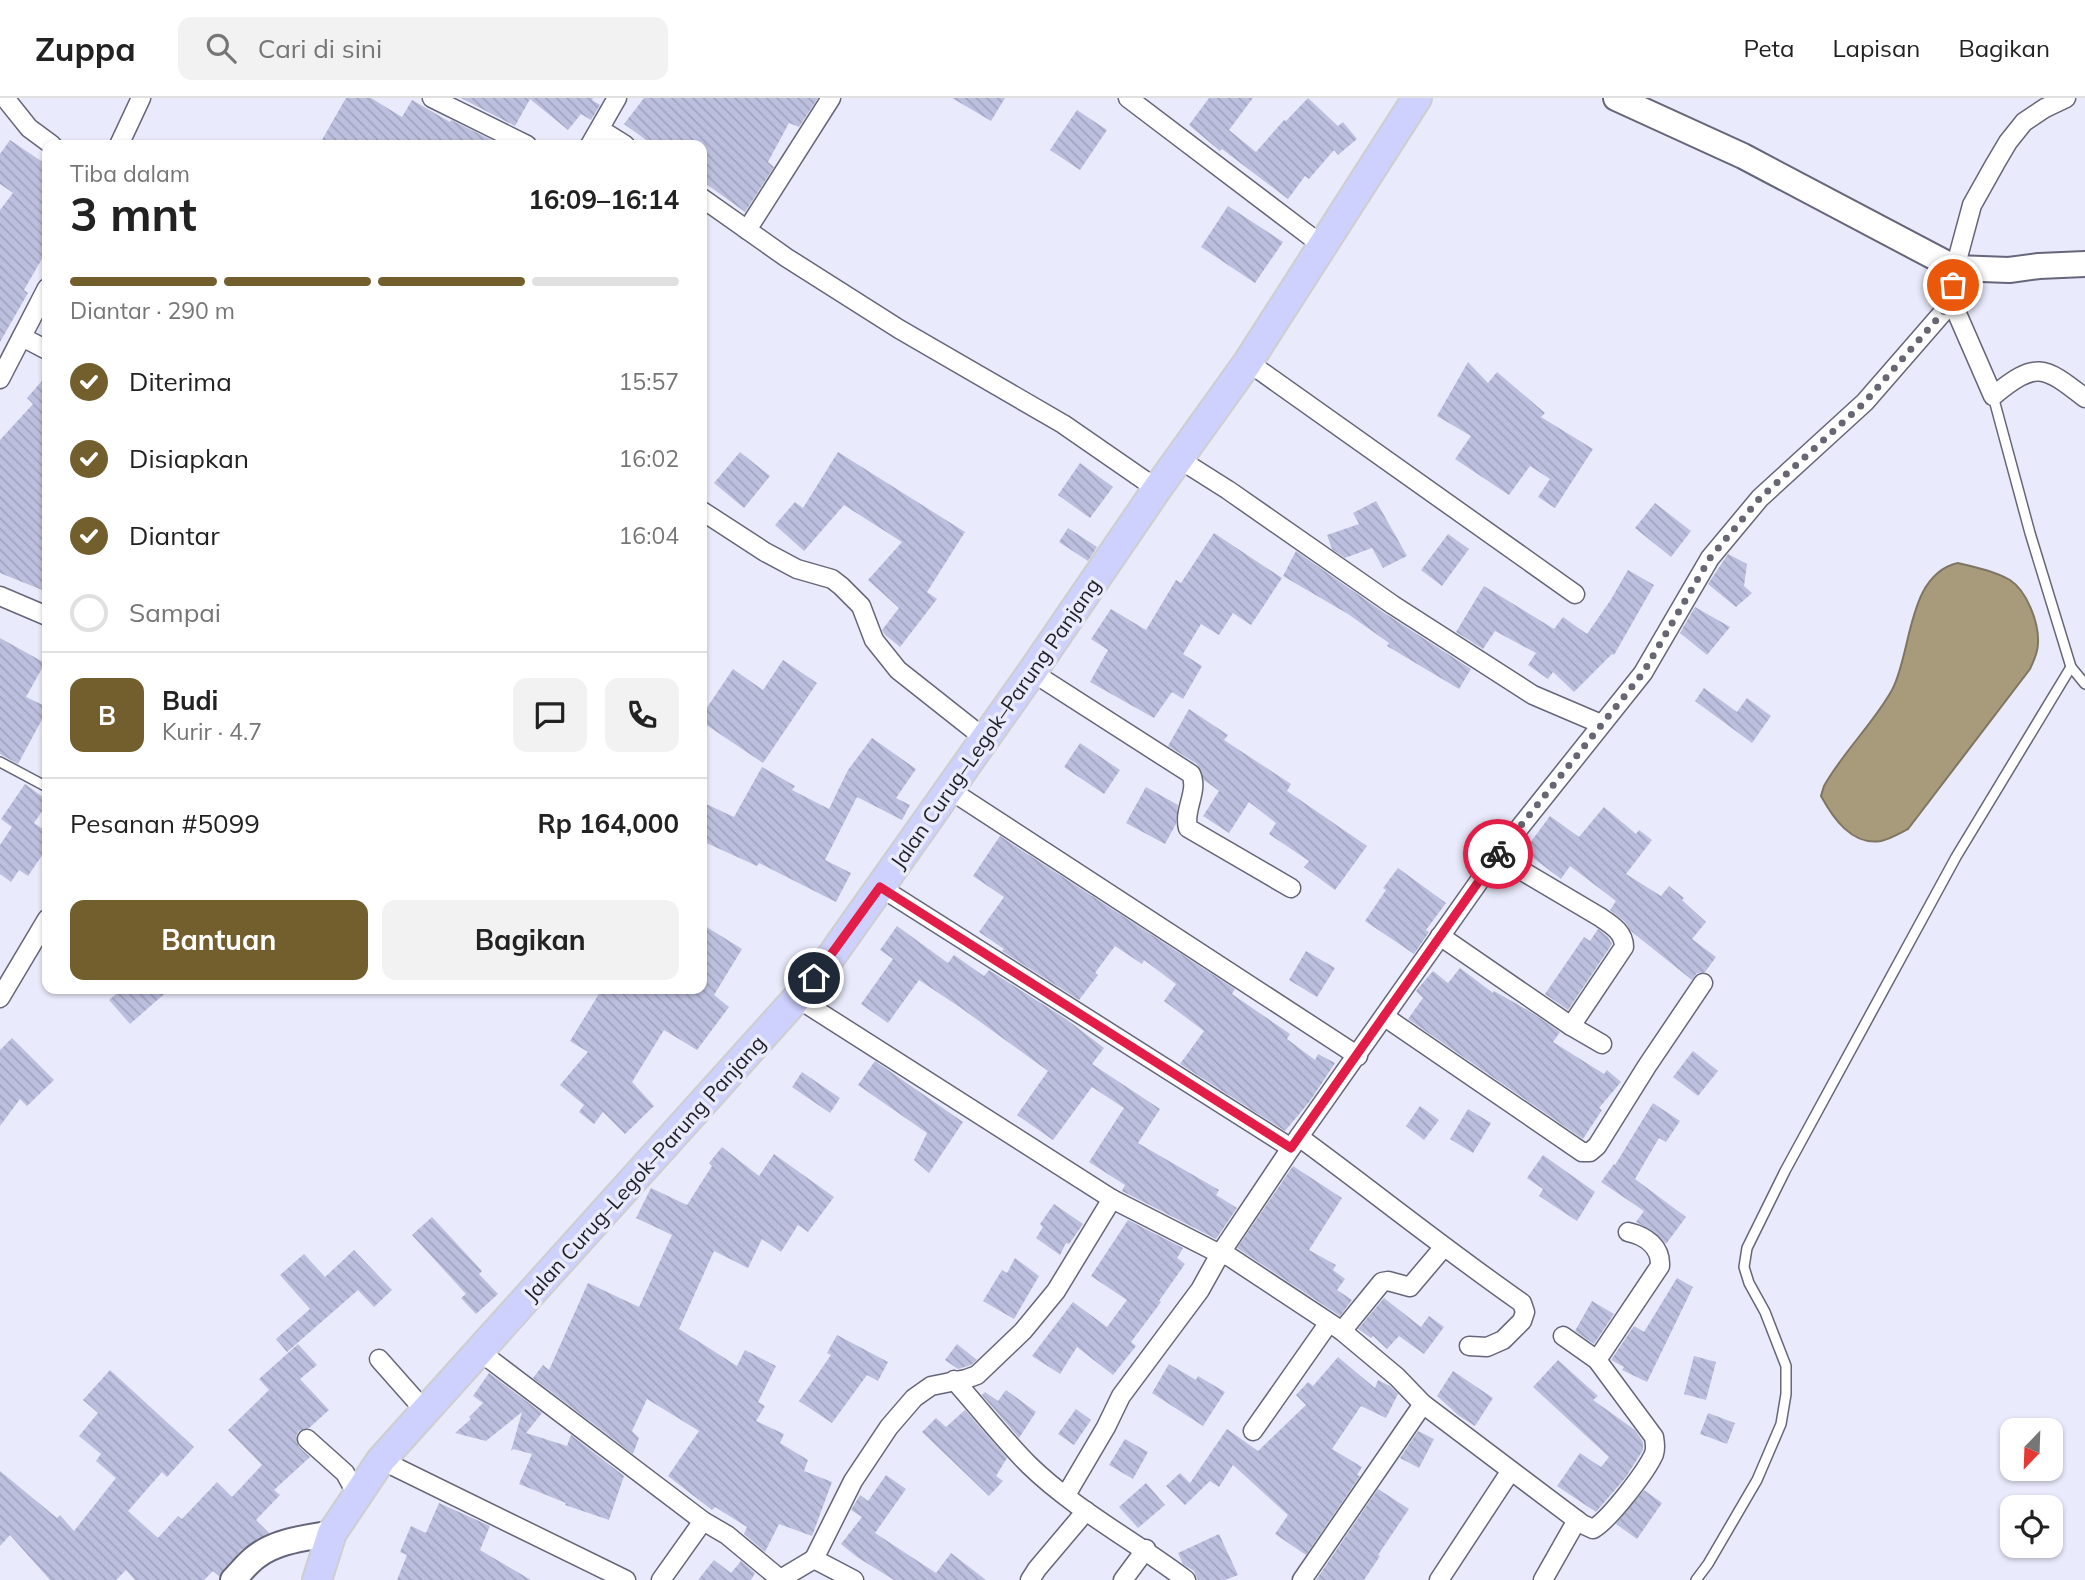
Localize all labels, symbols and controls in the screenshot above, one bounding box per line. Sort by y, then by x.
search box [178,17,668,80]
text: Zuppa [35,28,136,69]
icon: search [202,29,240,67]
text: Cari di sini [258,32,382,65]
text: Peta [1743,33,1794,63]
text: Lapisan [1832,33,1920,63]
text: Bagikan [1958,33,2050,63]
text: Tiba dalam [70,159,190,188]
text: 16:09–16:14 [528,183,679,216]
text: 3 mnt [70,185,197,243]
pin [1923,255,1983,315]
icon: bag [1934,266,1972,304]
text: Diantar · 290 m [70,296,235,325]
icon: check [70,363,108,401]
text: Diterima [129,365,232,398]
text: 15:57 [619,367,679,396]
icon: check [70,440,108,478]
text: Disiapkan [129,442,249,475]
text: 16:02 [619,444,679,473]
icon: check [70,517,108,555]
text: Diantar [129,519,220,552]
text: 16:04 [619,521,679,550]
street label: Jalan Curug–Legok–Parung Panjang [884,573,1106,873]
text: Sampai [129,596,221,629]
button: chat [513,678,587,752]
button: phone [605,678,679,752]
text: Budi [162,684,218,717]
text: B [98,699,116,732]
text: Kurir · 4.7 [162,717,262,746]
text: Pesanan #5099 [70,807,260,840]
text: Rp 164,000 [537,807,679,840]
courier [1463,819,1533,889]
icon: bike [1479,835,1517,873]
button: Bantuan [70,900,368,980]
button: Bagikan [382,900,679,980]
pin [784,948,844,1008]
icon: home [795,959,833,997]
street label: Jalan Curug–Legok–Parung Panjang [518,1030,770,1306]
north arrow [2000,1418,2063,1480]
map controls [2000,1418,2063,1558]
button: locate [2000,1495,2063,1558]

